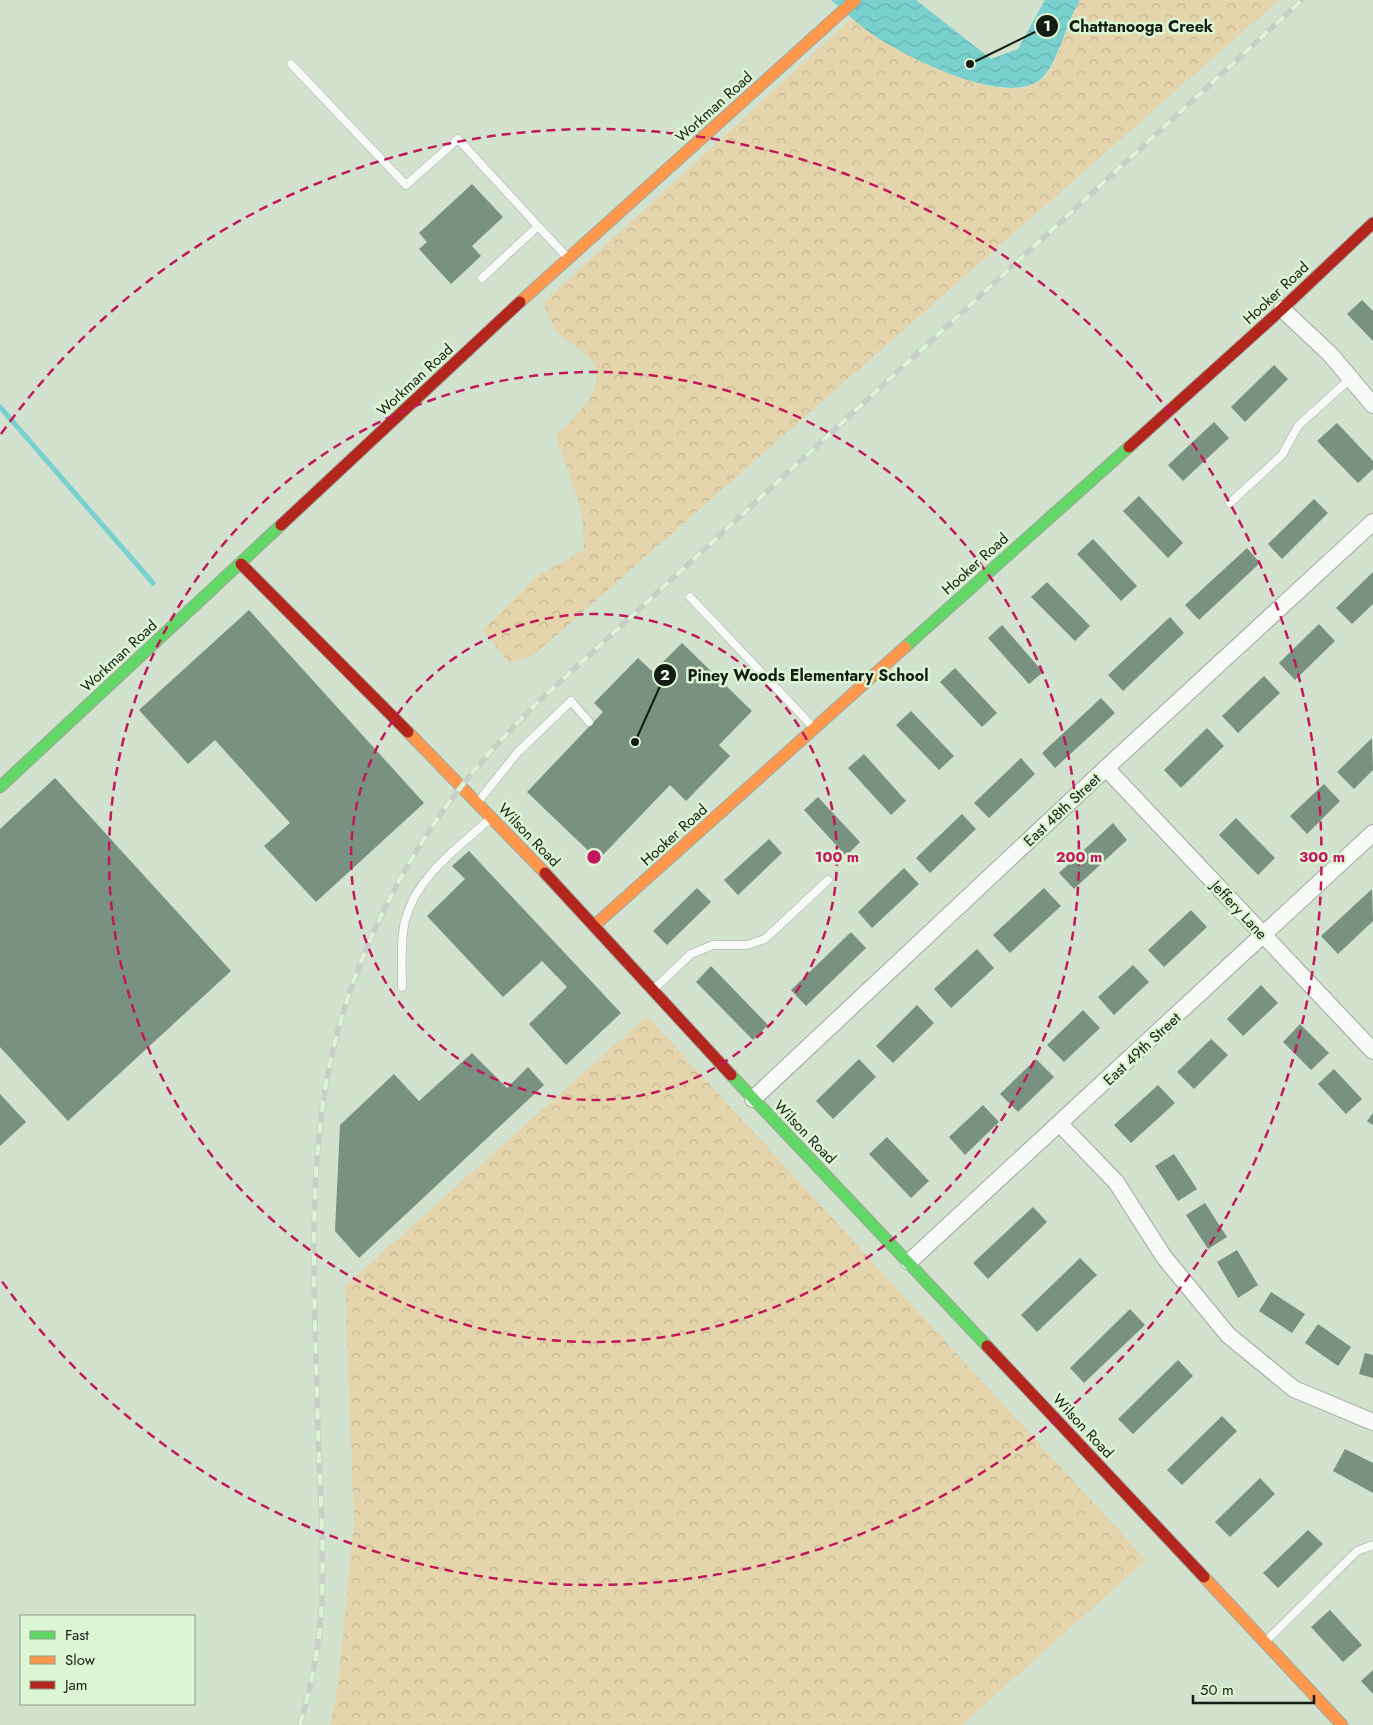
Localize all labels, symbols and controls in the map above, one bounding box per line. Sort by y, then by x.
callout: Chattanooga Creek [1034,11,1223,42]
text: 1 [1043,15,1051,37]
text: Chattanooga Creek [1069,15,1214,38]
street label: Workman Road [671,66,757,148]
street label: Hooker Road [1238,257,1314,329]
street label: Workman Road [372,339,458,421]
street label: Hooker Road [937,528,1013,600]
street label: Workman Road [76,615,162,697]
callout: Piney Woods Elementary School [652,659,938,690]
text: 2 [660,664,670,686]
text: Piney Woods Elementary School [688,664,929,687]
street label: East 48th Street [1019,768,1106,852]
street label: Wilson Road [493,798,565,872]
street label: Hooker Road [636,799,712,871]
text: 100 m [815,846,859,868]
text: 200 m [1056,846,1102,868]
text: 300 m [1299,846,1345,868]
centre of rings [585,848,603,866]
street label: Jeffery Lane [1204,874,1272,945]
street label: East 49th Street [1098,1007,1186,1091]
street label: Wilson Road [769,1095,841,1169]
street label: Wilson Road [1047,1389,1119,1463]
legend [20,1615,195,1705]
text: Fast [65,1624,89,1646]
text: Slow [65,1649,96,1671]
scale bar [1193,1672,1314,1704]
text: Jam [63,1674,88,1696]
text: 50 m [1200,1679,1234,1701]

